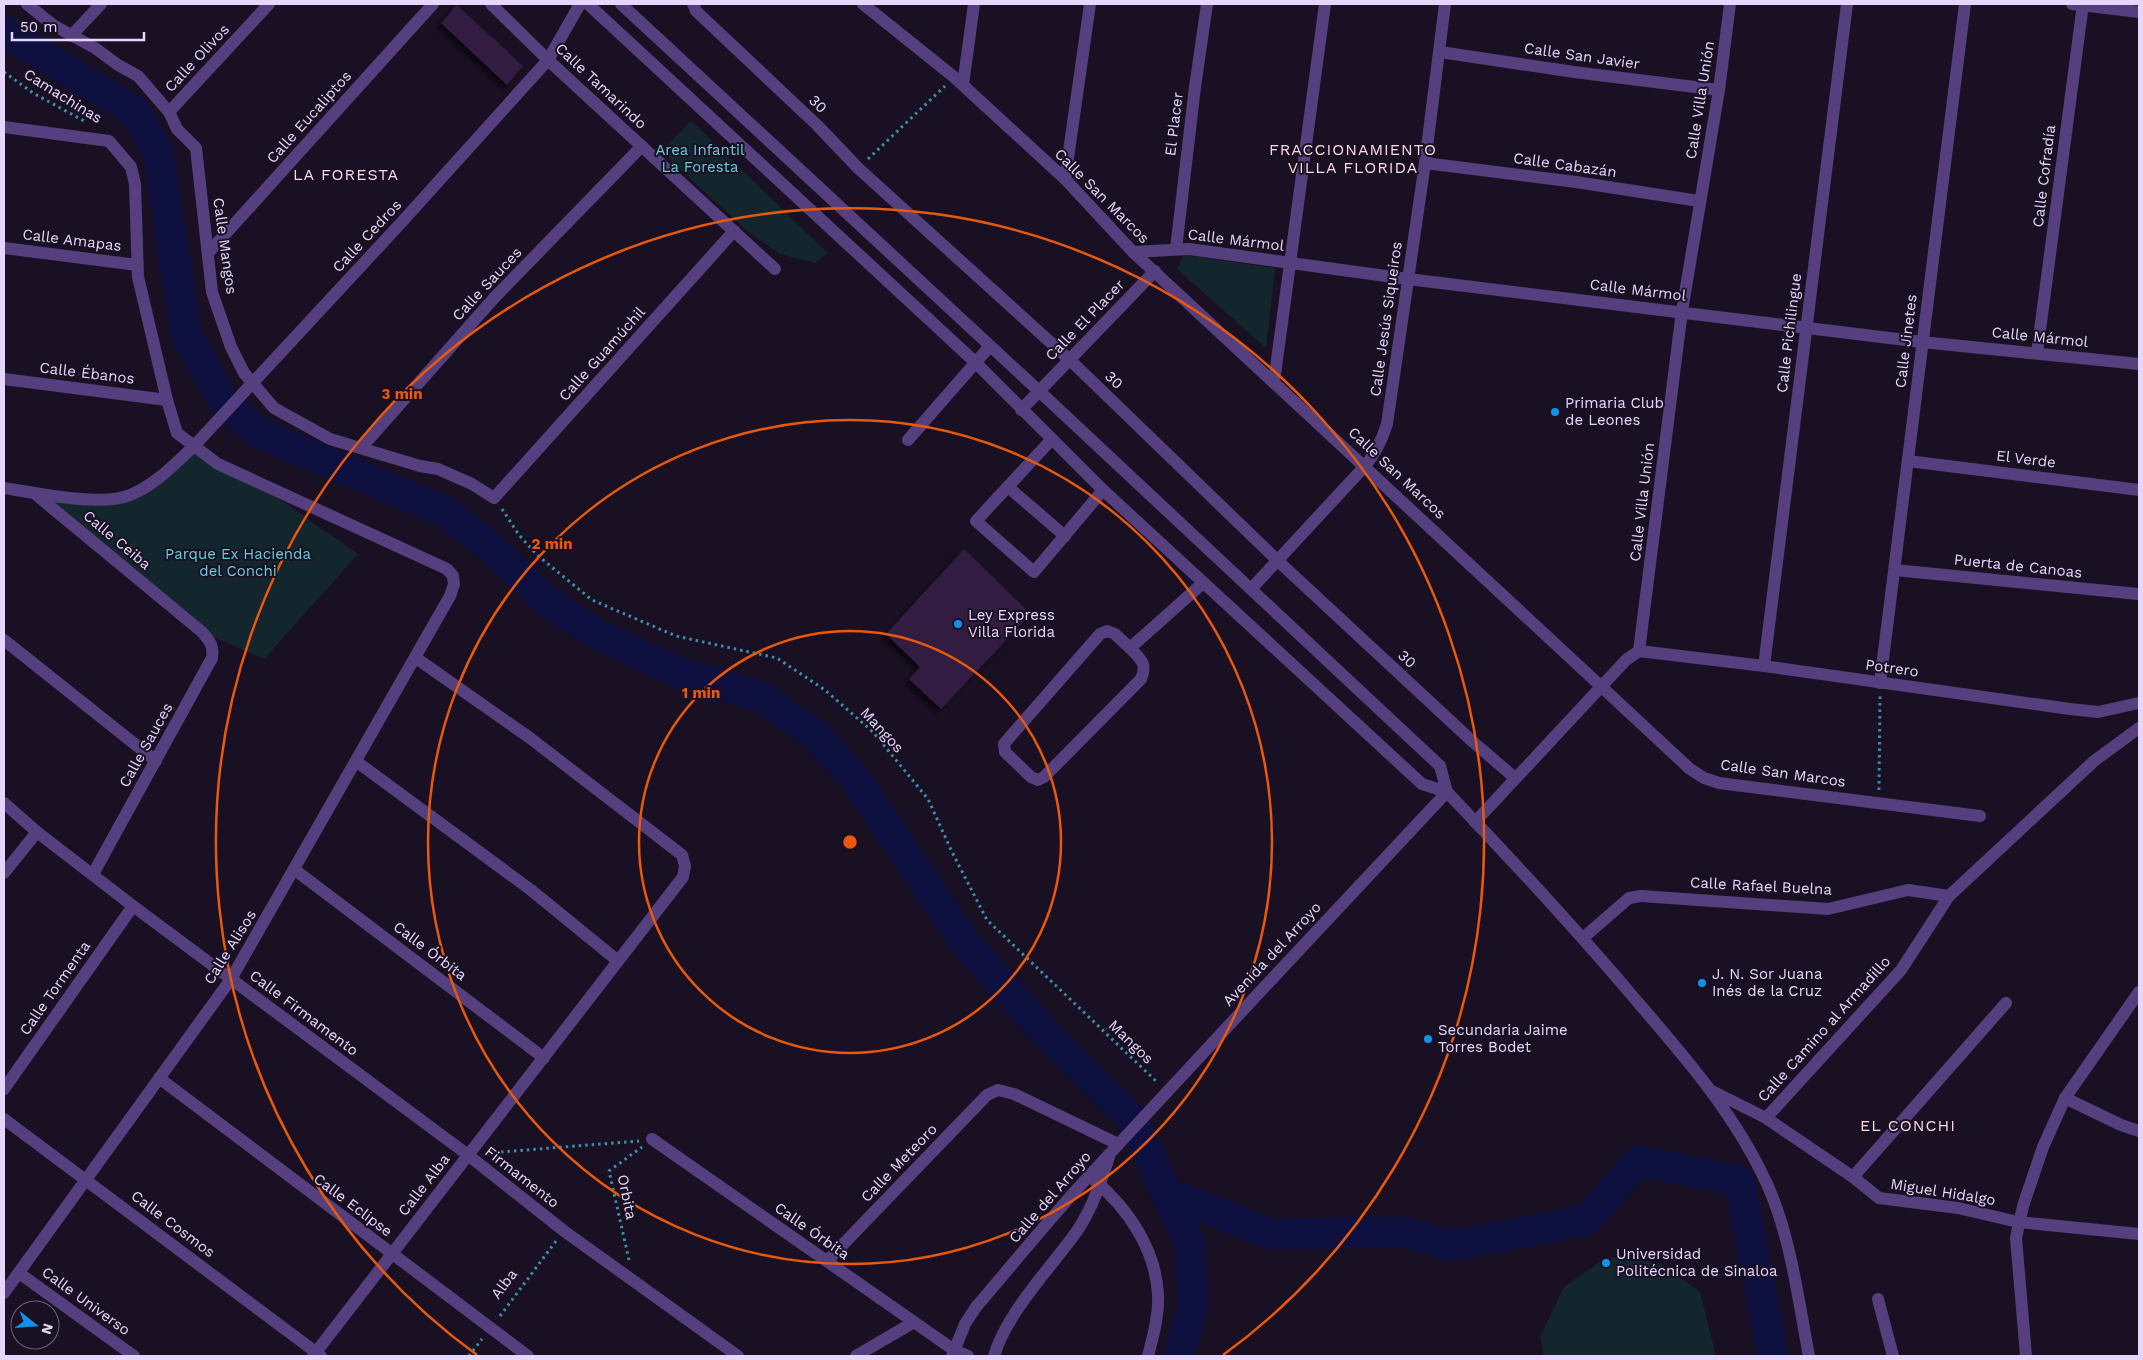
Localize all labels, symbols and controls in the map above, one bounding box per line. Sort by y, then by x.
scale bar [12,10,145,42]
text: 50 m [20,18,57,36]
street label: Calle Olivos [161,20,233,96]
street label: Calle Tamarindo [552,39,650,133]
street label: Calle San Javier [1523,39,1641,73]
street label: Calle Villa Unión [1682,40,1718,160]
street label: Camachinas [21,65,106,127]
street label: Calle Eucaliptos [263,67,355,167]
street label: 30 [805,91,831,117]
street label: El Placer [1161,91,1187,157]
street label: Calle Cofradía [2029,123,2059,228]
district label: FRACCIONAMIENTO VILLA FLORIDA [1269,140,1437,177]
park label: Area Infantil La Foresta [655,141,745,176]
street label: Calle San Marcos [1051,145,1153,247]
street label: Calle Cabazán [1512,149,1618,181]
district label: LA FORESTA [293,165,399,184]
street label: Calle Cedros [329,196,405,276]
street label: Calle Mangos [209,197,241,295]
street label: Calle Amapas [21,225,123,255]
street label: Calle Mármol [1187,225,1286,255]
street label: Calle Jesús Siqueiros [1366,240,1406,398]
street label: Calle Sauces [448,243,526,324]
street label: Calle Pichilingue [1773,272,1805,394]
street label: Calle Mármol [1589,275,1688,305]
street label: Calle El Placer [1042,276,1128,364]
street label: Calle Jinetes [1891,293,1921,389]
street label: Calle Guamúchil [555,303,649,405]
street label: Calle Mármol [1991,323,2090,351]
street label: Calle Ébanos [39,358,136,388]
street label: 30 [1101,367,1127,393]
text: 3 min [382,385,422,403]
place label: Primaria Club de Leones [1565,394,1664,429]
marker: Primaria Club de Leones [1549,406,1561,418]
street label: Calle San Marcos [1345,423,1449,523]
street label: Calle Villa Unión [1626,442,1658,562]
street label: El Verde [1995,446,2057,472]
street label: Calle Ceiba [80,507,155,574]
text: 2 min [531,535,573,553]
park label: Parque Ex Hacienda del Conchi [165,545,311,580]
street label: Puerta de Canoas [1953,550,2083,582]
place label: Ley Express Villa Florida [968,606,1055,641]
marker: Ley Express Villa Florida [952,618,964,630]
street label: 30 [1394,646,1420,672]
street label: Potrero [1864,655,1920,681]
text: 1 min [682,684,720,702]
street label: Calle Sauces [115,699,177,790]
street label: Mangos [857,704,908,756]
street label: Calle San Marcos [1719,755,1847,791]
centre of rings [841,833,859,851]
street label: Calle Rafael Buelna [1690,873,1833,899]
street label: Avenida del Arroyo [1219,898,1325,1010]
street label: Calle Alisos [200,906,260,988]
street label: Calle Órbita [390,917,471,985]
street label: Calle Tormenta [16,937,94,1039]
street label: Calle Camino al Armadillo [1754,953,1894,1105]
place label: J. N. Sor Juana Inés de la Cruz [1712,965,1823,1000]
street label: Calle Firmamento [246,966,362,1060]
marker: J. N. Sor Juana Inés de la Cruz [1696,977,1708,989]
street label: Mangos [1105,1016,1157,1068]
place label: Secundaria Jaime Torres Bodet [1438,1021,1568,1056]
marker: Secundaria Jaime Torres Bodet [1422,1033,1434,1045]
district label: EL CONCHI [1860,1116,1956,1135]
street label: Calle Meteoro [857,1120,941,1206]
street label: Firmamento [481,1142,563,1212]
street label: Calle del Arroyo [1005,1147,1095,1247]
street label: Calle Alba [394,1150,454,1220]
street label: Calle Eclipse [310,1170,396,1240]
street label: Orbita [613,1173,641,1222]
street label: Miguel Hidalgo [1889,1175,1997,1209]
street label: Calle Cosmos [128,1187,218,1261]
street label: Calle Órbita [771,1198,854,1264]
place label: Universidad Politécnica de Sinaloa [1616,1245,1778,1280]
marker: Universidad Politécnica de Sinaloa [1600,1257,1612,1269]
street label: Calle Universo [38,1263,134,1339]
street label: Alba [487,1265,521,1302]
north arrow [10,1300,60,1350]
text: N [38,1322,57,1336]

